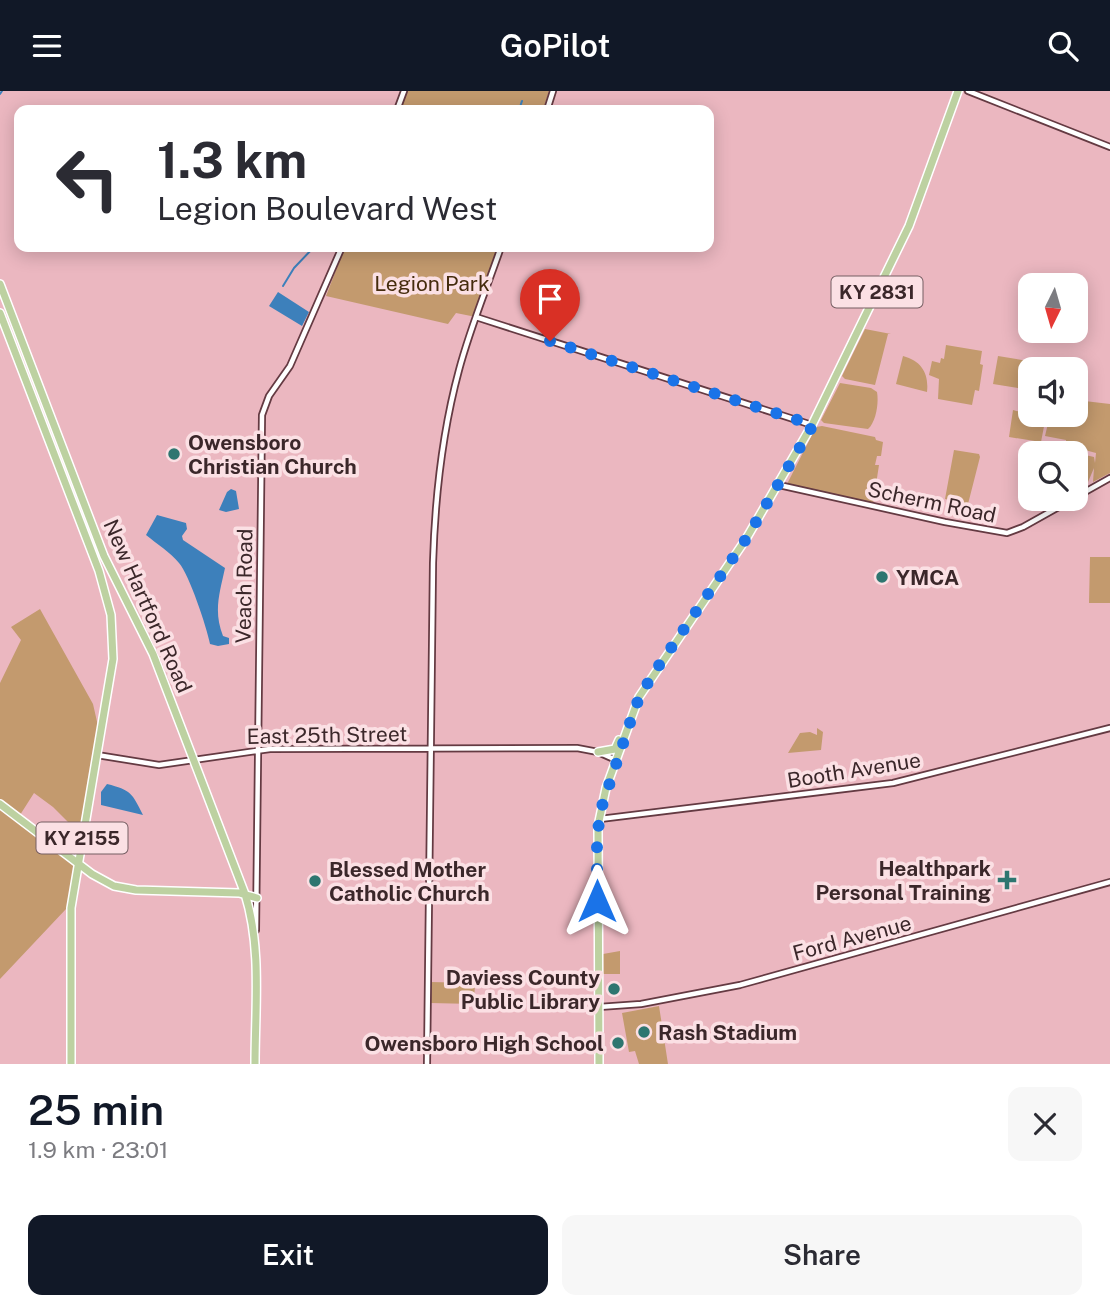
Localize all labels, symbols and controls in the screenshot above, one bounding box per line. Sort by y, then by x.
icon: menu [28,27,66,65]
text: GoPilot [500,27,610,64]
icon: search [1044,27,1082,65]
text: 1.3 km [157,131,307,189]
icon: left [42,133,133,224]
text: Legion Boulevard West [157,190,497,227]
pin [520,269,580,341]
park label: Legion Park [374,271,490,296]
north arrow [1018,273,1088,343]
map controls [1018,273,1088,511]
road number: KY 2831 [832,277,922,307]
icon: arrive [531,280,569,318]
button: sound [1018,357,1088,427]
place label: Owensboro Christian Church [188,430,357,479]
button: search [1018,441,1088,511]
marker: Owensboro Christian Church [166,446,182,462]
street label: Scherm Road [866,476,998,528]
street label: New Hartford Road [99,515,197,697]
street label: Veach Road [231,528,257,644]
place label: YMCA [896,565,959,590]
marker: YMCA [874,569,890,585]
street label: East 25th Street [246,721,408,749]
street label: Booth Avenue [785,747,923,793]
road number: KY 2155 [36,823,128,853]
place label: Healthpark Personal Training [815,856,991,905]
place label: Blessed Mother Catholic Church [329,857,490,906]
position arrow [560,864,634,938]
marker: Healthpark Personal Training [997,870,1017,890]
marker: Blessed Mother Catholic Church [307,873,323,889]
street label: Ford Avenue [790,910,914,966]
place label: Daviess County Public Library [446,965,600,1014]
marker: Daviess County Public Library [606,981,622,997]
place label: Rash Stadium [658,1020,797,1045]
marker: Rash Stadium [636,1024,652,1040]
place label: Owensboro High School [365,1031,604,1056]
marker: Owensboro High School [610,1035,626,1051]
text: 25 min [28,1085,164,1134]
button: close [1008,1087,1082,1161]
text: 1.9 km · 23:01 [28,1136,168,1163]
button: Exit [28,1215,548,1295]
button: Share [562,1215,1082,1295]

